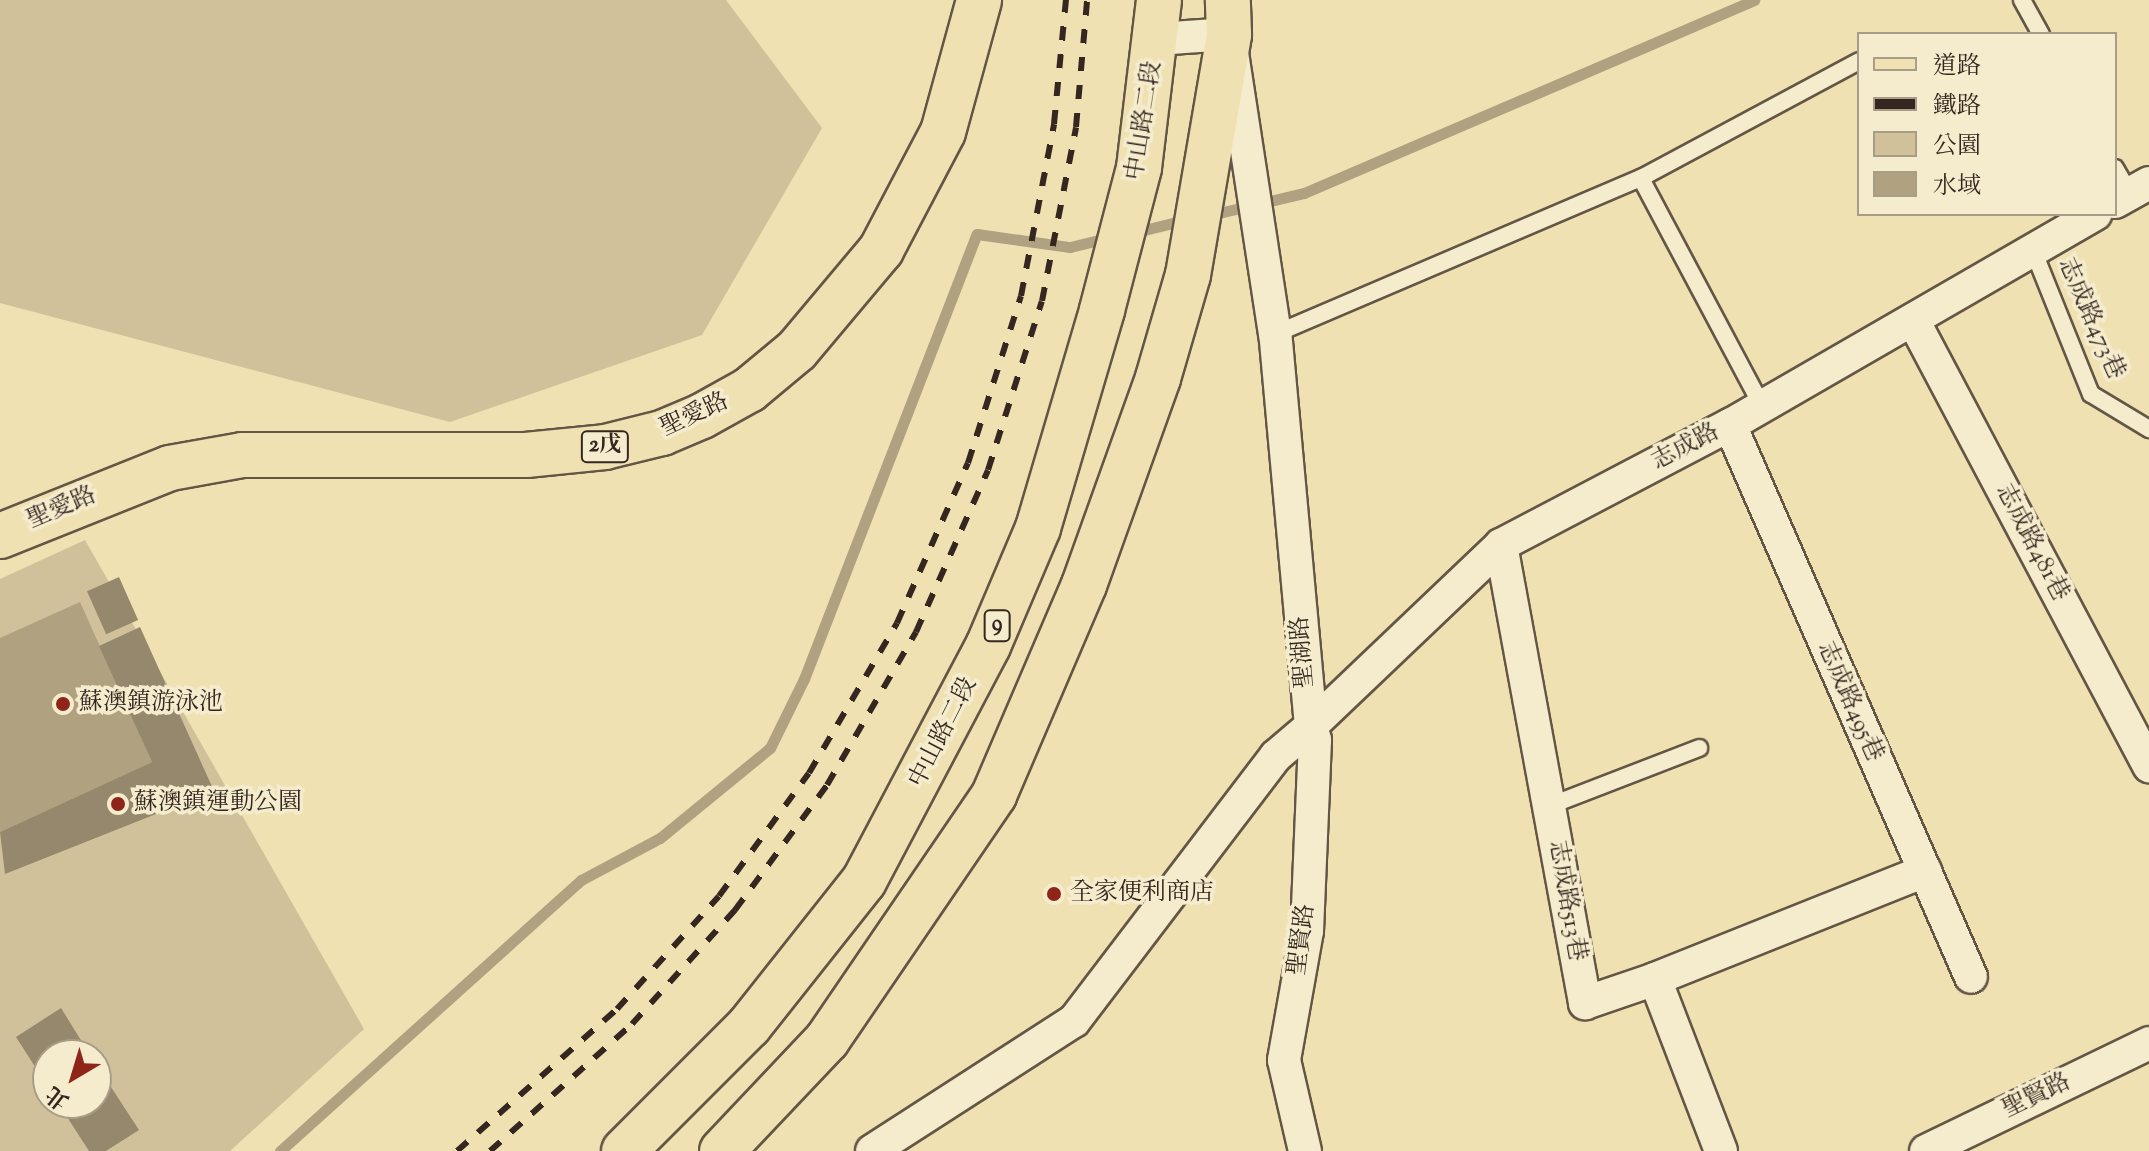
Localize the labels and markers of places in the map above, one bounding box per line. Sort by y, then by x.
place label: 蘇澳鎮游泳池 [79,690,223,718]
marker: 蘇澳鎮游泳池 [54,695,72,713]
place label: 蘇澳鎮運動公園 [134,790,302,818]
marker: 蘇澳鎮運動公園 [109,795,127,813]
place label: 全家便利商店 [1070,880,1214,908]
marker: 全家便利商店 [1045,885,1063,903]

